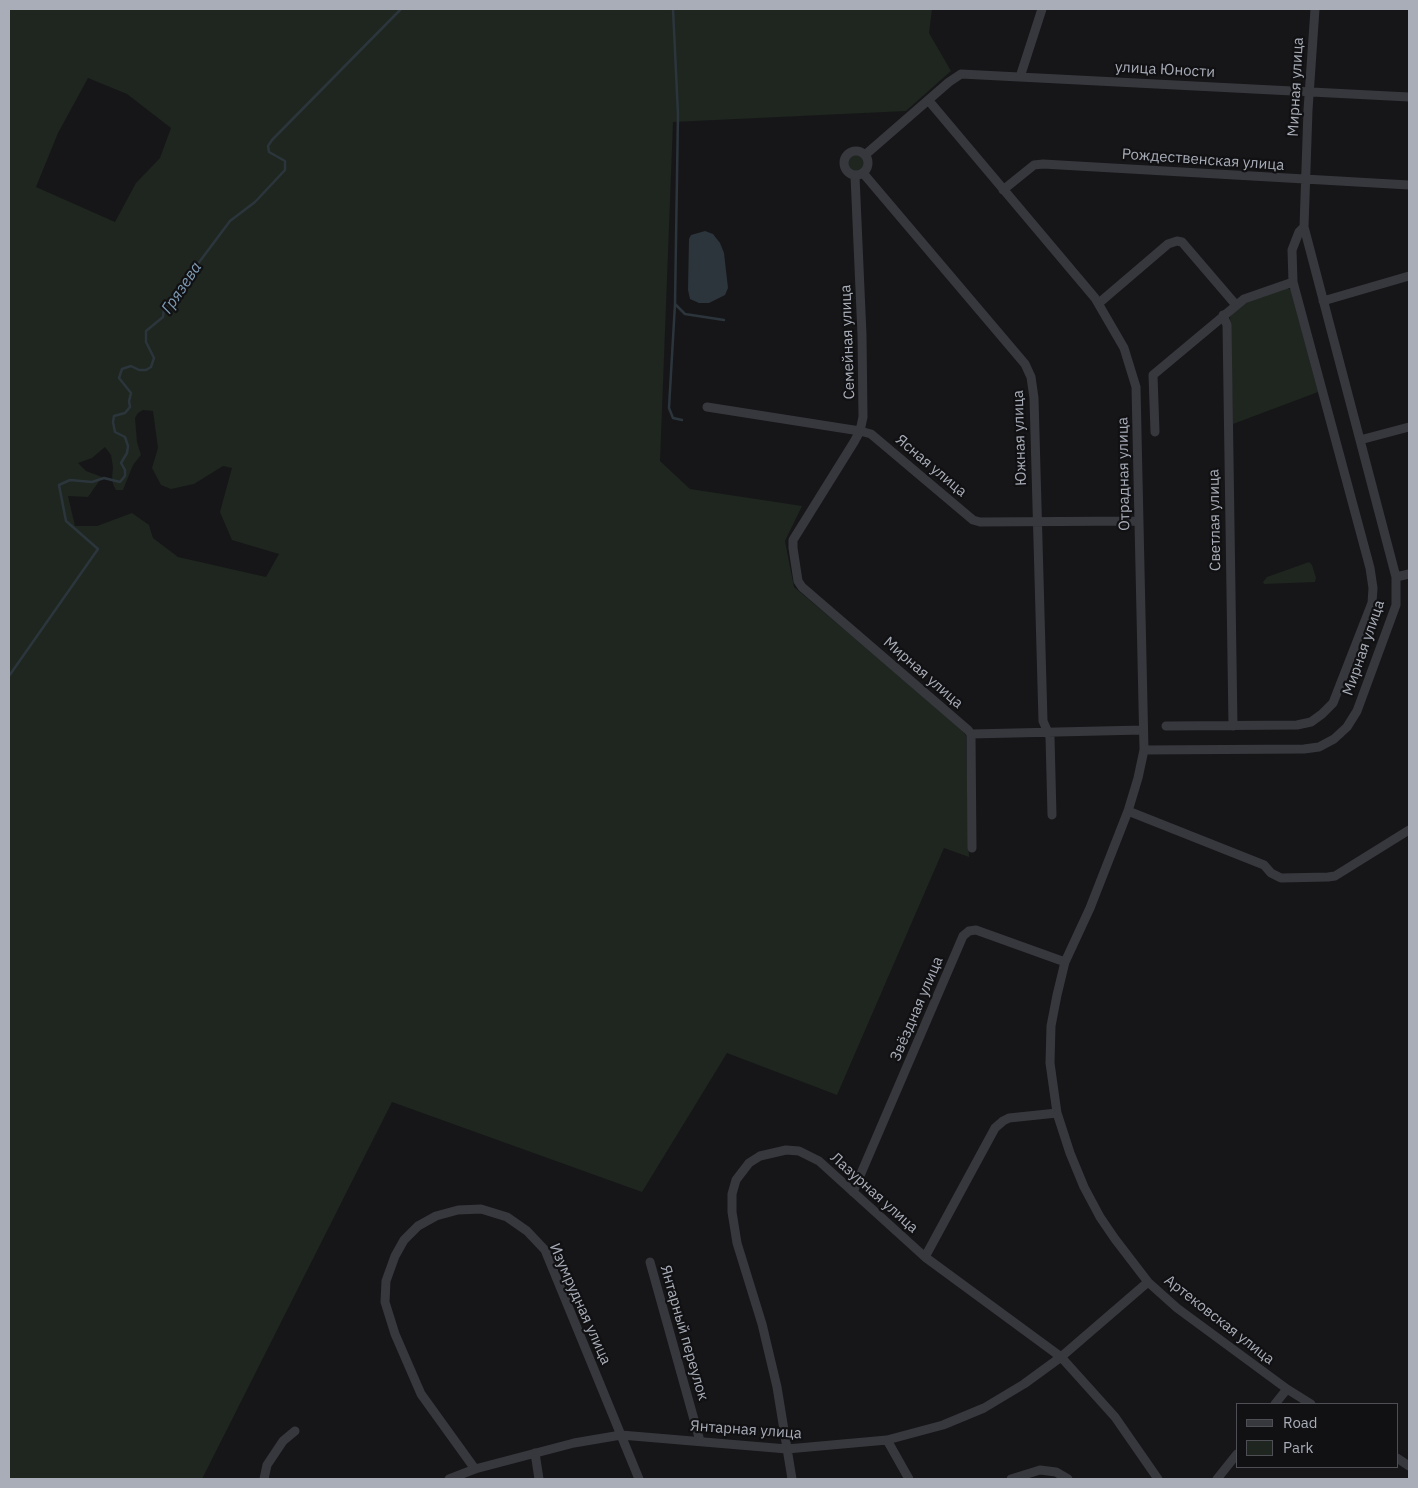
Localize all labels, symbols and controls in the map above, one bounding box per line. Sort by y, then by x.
street label: Мирная улица [1284,37,1308,137]
street label: улица Юности [1114,58,1216,82]
street label: Рождественская улица [1121,145,1285,175]
water label: Грязева [158,259,206,317]
street label: Семейная улица [837,284,859,400]
street label: Южная улица [1009,390,1031,486]
street label: Отрадная улица [1114,417,1134,531]
street label: Ясная улица [892,431,970,501]
street label: Светлая улица [1205,469,1225,571]
street label: Мирная улица [1339,598,1389,698]
street label: Мирная улица [879,634,967,712]
street label: Звёздная улица [887,954,947,1064]
street label: Лазурная улица [826,1149,922,1237]
street label: Изумрудная улица [545,1241,615,1367]
street label: Янтарный переулок [656,1263,712,1403]
street label: Артековская улица [1160,1271,1278,1369]
legend [1236,1403,1398,1468]
text: Road [1283,1413,1318,1432]
street label: Янтарная улица [690,1417,802,1443]
text: Park [1283,1438,1313,1457]

